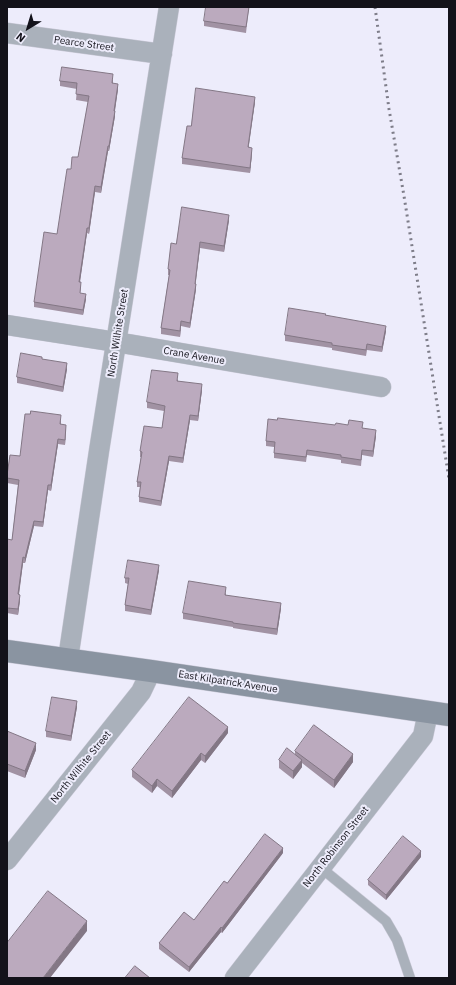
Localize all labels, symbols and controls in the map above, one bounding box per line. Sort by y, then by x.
north arrow [8,8,48,48]
text: N [13,29,28,45]
street label: Pearce Street [53,34,115,54]
street label: North Wilhite Street [105,288,131,378]
street label: Crane Avenue [162,345,226,367]
street label: East Kilpatrick Avenue [178,668,278,696]
street label: North Wilhite Street [48,729,114,805]
street label: North Robinson Street [301,804,371,890]

